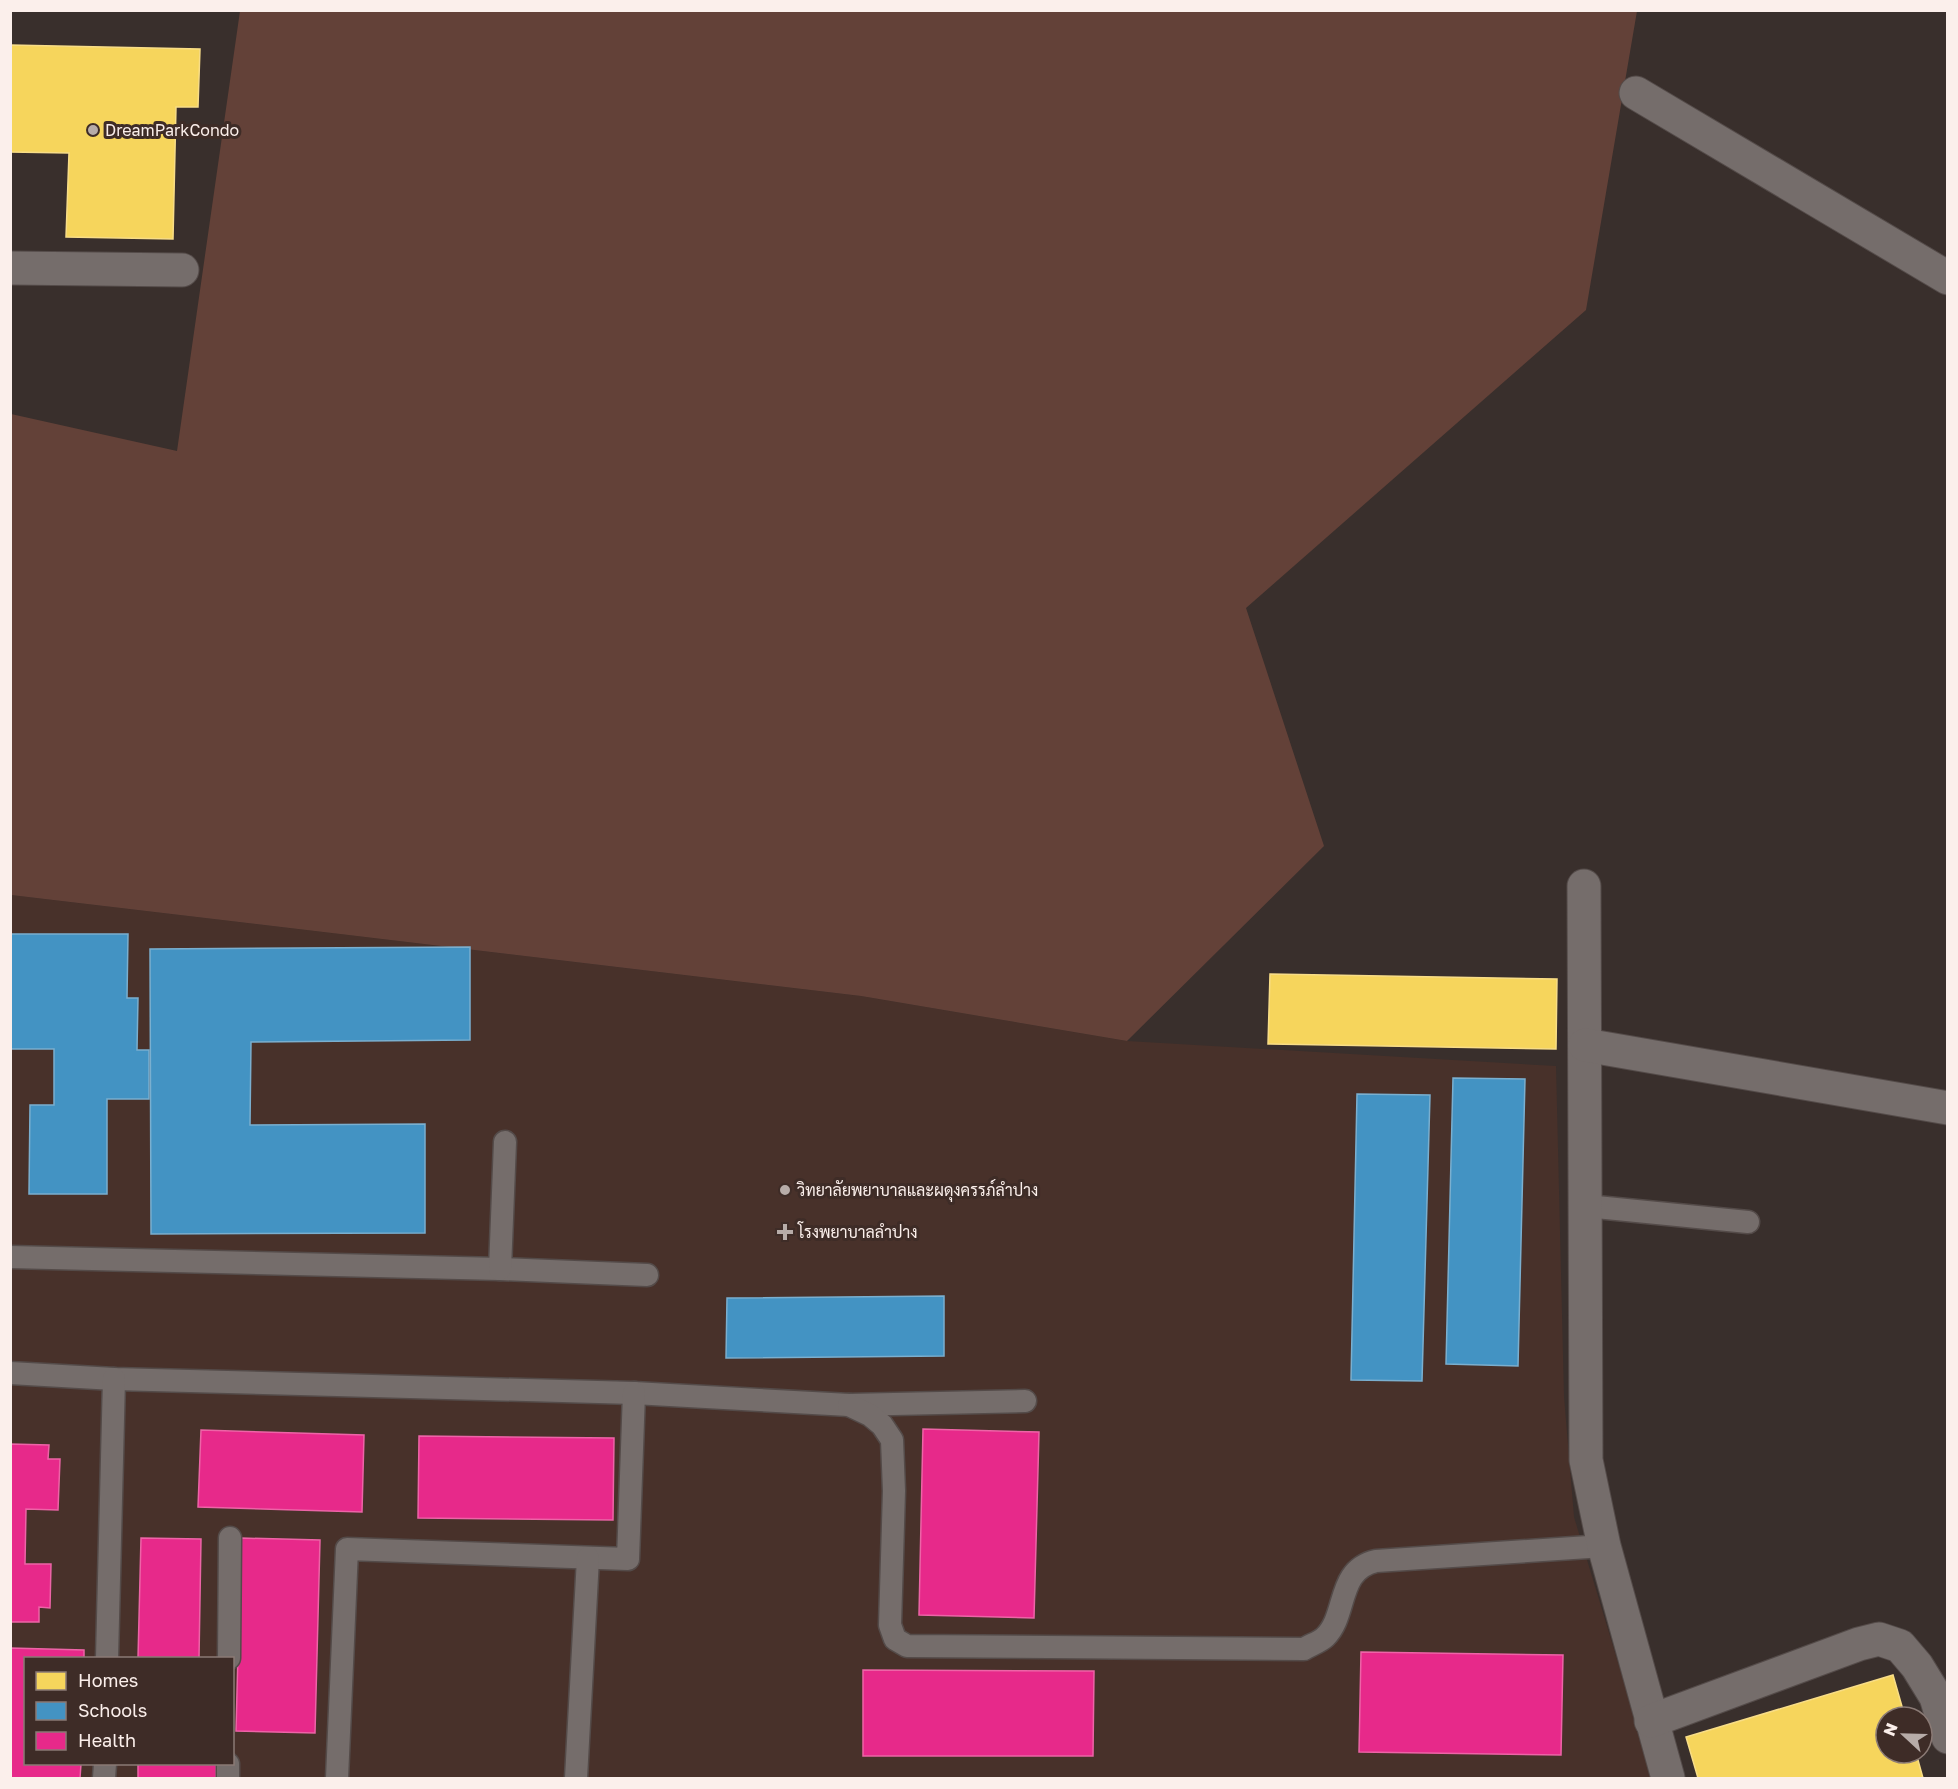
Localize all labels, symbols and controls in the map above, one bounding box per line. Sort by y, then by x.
place label: DreamParkCondo [105,120,239,140]
marker: DreamParkCondo [86,123,100,137]
place label: วิทยาลัยพยาบาลและผดุงครรภ์ลําปาง [796,1178,1038,1202]
marker: วิทยาลัยพยาบาลและผดุงครรภ์ลําปาง [778,1183,792,1197]
place label: โรงพยาบาลลำปาง [797,1221,917,1242]
marker: โรงพยาบาลลำปาง [776,1223,794,1241]
legend [24,1657,234,1765]
text: Homes [78,1669,138,1691]
text: Schools [78,1699,147,1721]
north arrow [1874,1705,1934,1765]
text: N [1879,1720,1902,1739]
text: Health [78,1729,136,1751]

